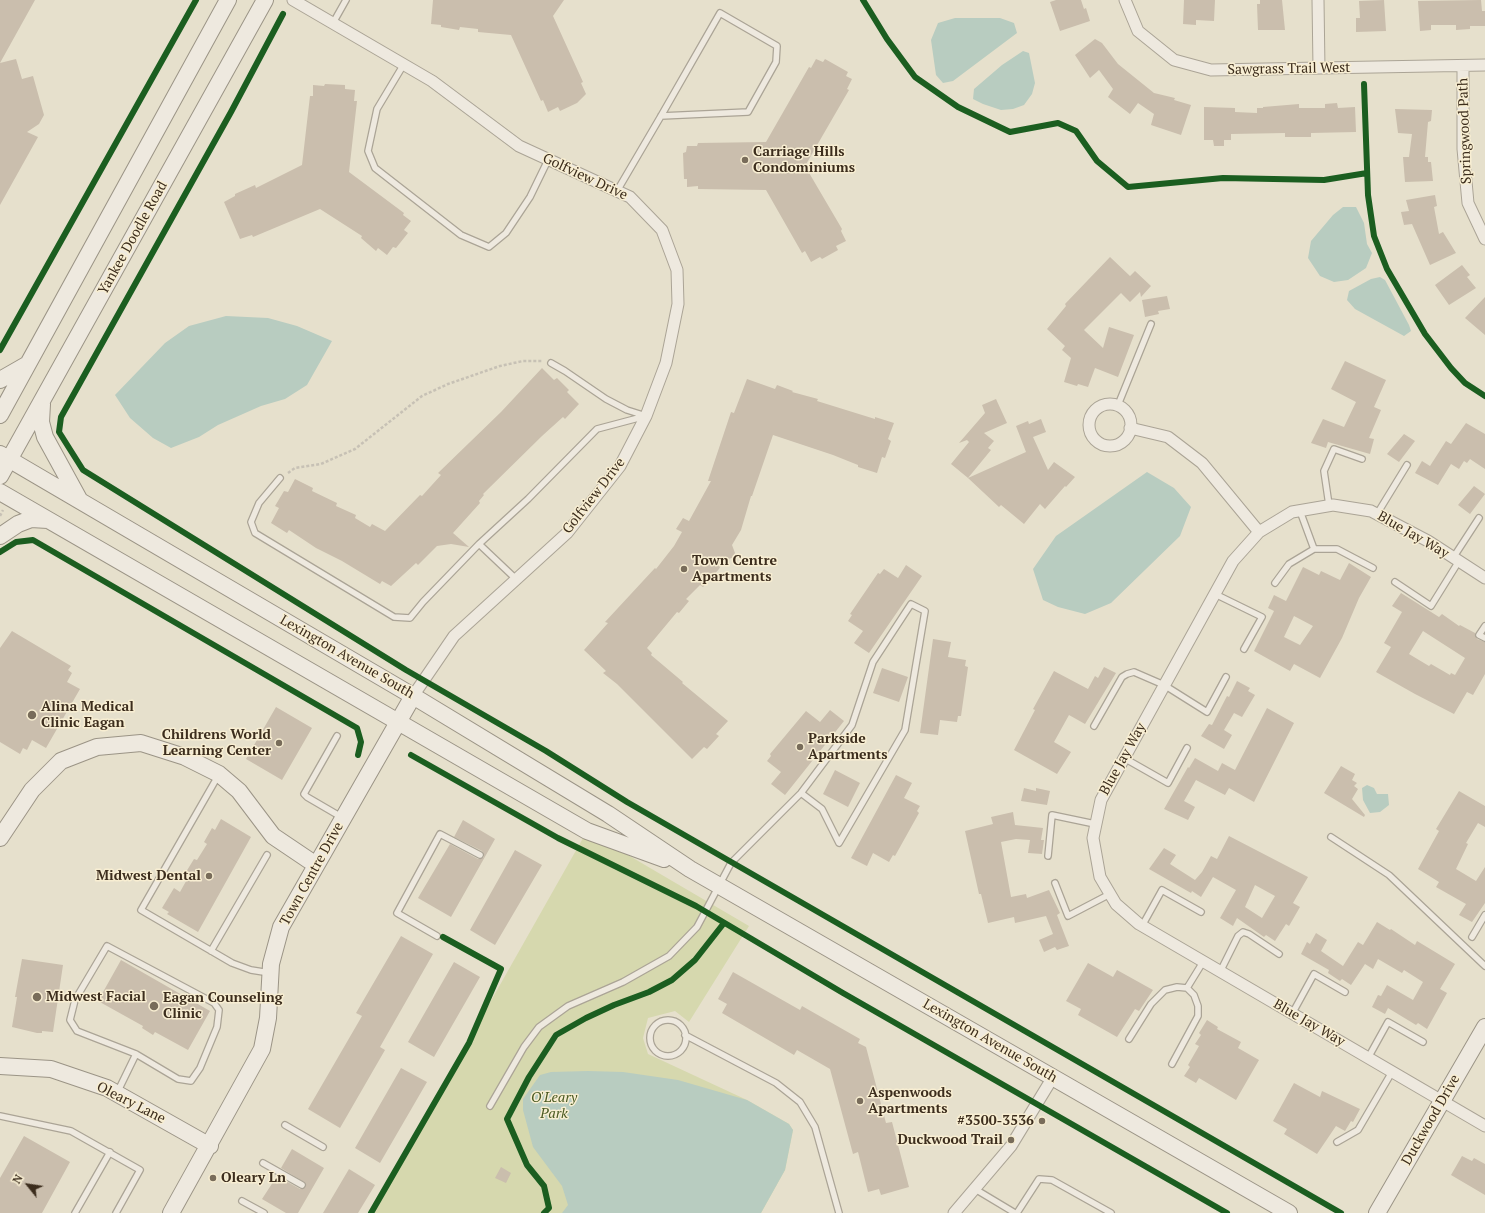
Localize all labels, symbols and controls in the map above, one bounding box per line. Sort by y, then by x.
street label: Sawgrass Trail West [1227,60,1351,78]
street label: Springwood Path [1455,78,1475,184]
place label: Carriage Hills Condominiums [753,144,855,176]
street label: Golfview Drive [540,150,630,204]
marker: Carriage Hills Condominiums [740,155,750,165]
street label: Yankee Doodle Road [95,178,171,298]
street label: Golfview Drive [559,455,629,537]
street label: Blue Jay Way [1374,508,1452,562]
place label: Town Centre Apartments [692,553,777,586]
marker: Town Centre Apartments [679,564,689,574]
street label: Lexington Avenue South [277,612,417,702]
place label: Alina Medical Clinic Eagan [41,699,134,732]
marker: Alina Medical Clinic Eagan [26,709,38,721]
street label: Blue Jay Way [1096,720,1150,798]
place label: Childrens World Learning Center [162,727,271,760]
place label: Parkside Apartments [808,731,888,764]
marker: Childrens World Learning Center [274,738,284,748]
marker: Parkside Apartments [795,742,805,752]
street label: Town Centre Drive [277,819,347,929]
place label: Midwest Dental [96,868,201,884]
marker: Midwest Dental [204,871,214,881]
place label: Midwest Facial [46,989,146,1005]
place label: Eagan Counseling Clinic [163,990,283,1022]
marker: Midwest Facial [31,991,43,1003]
street label: Lexington Avenue South [920,996,1060,1086]
street label: Blue Jay Way [1270,996,1348,1050]
marker: Eagan Counseling Clinic [148,1000,160,1012]
street label: Duckwood Drive [1398,1072,1464,1168]
street label: Oleary Lane [94,1079,168,1127]
place label: Aspenwoods Apartments [868,1085,952,1118]
park label: O'Leary Park [531,1090,577,1122]
marker: Aspenwoods Apartments [855,1096,865,1106]
place label: #3500-3536 [957,1113,1034,1129]
marker: #3500-3536 [1037,1116,1047,1126]
place label: Duckwood Trail [897,1132,1003,1148]
marker: Duckwood Trail [1006,1135,1016,1145]
north arrow [8,1165,48,1205]
place label: Oleary Ln [221,1170,286,1186]
text: N [9,1172,26,1186]
marker: Oleary Ln [208,1173,218,1183]

